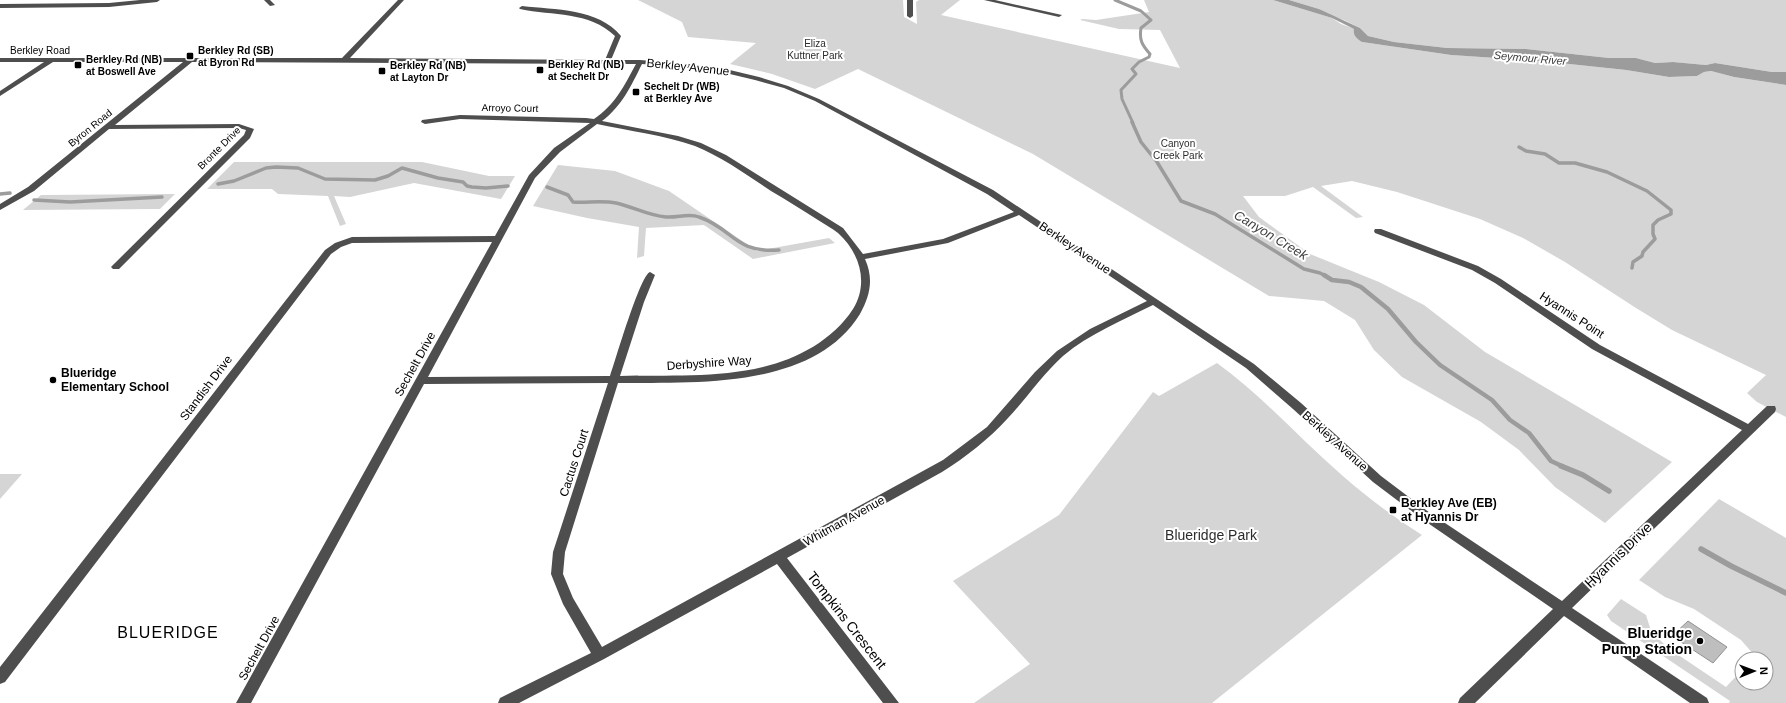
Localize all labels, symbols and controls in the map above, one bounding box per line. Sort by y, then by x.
park label: Eliza Kuttner Park [787,38,844,61]
street label: Berkley Road [10,45,70,56]
place label: Berkley Rd (SB) at Byron Rd [198,45,274,68]
water label: Seymour River [1493,49,1568,67]
marker: Berkley Rd (SB) at Byron Rd [185,51,195,61]
place label: Berkley Rd (NB) at Boswell Ave [86,54,162,77]
street label: Berkley Avenue [646,56,730,78]
place label: Berkley Rd (NB) at Sechelt Dr [548,59,624,82]
marker: Berkley Rd (NB) at Boswell Ave [73,60,83,70]
place label: Berkley Rd (NB) at Layton Dr [390,60,466,83]
marker: Berkley Rd (NB) at Sechelt Dr [535,65,545,75]
marker: Berkley Rd (NB) at Layton Dr [377,66,387,76]
place label: Sechelt Dr (WB) at Berkley Ave [644,81,720,104]
marker: Sechelt Dr (WB) at Berkley Ave [631,87,641,97]
street label: Arroyo Court [482,102,539,114]
street label: Byron Road [66,107,114,149]
street label: Bronte Drive [195,124,243,172]
park label: Canyon Creek Park [1153,138,1204,161]
water label: Canyon Creek [1232,207,1312,264]
street label: Berkley Avenue [1037,219,1114,277]
street label: Hyannis Point [1537,289,1607,341]
street label: Sechelt Drive [392,329,439,399]
street label: Standish Drive [177,352,235,423]
street label: Derbyshire Way [666,353,752,373]
place label: Blueridge Elementary School [61,366,169,394]
marker: Blueridge Elementary School [48,375,58,385]
street label: Berkley Avenue [1299,408,1371,474]
street label: Cactus Court [557,427,592,498]
street label: Whitman Avenue [801,493,887,549]
place label: Berkley Ave (EB) at Hyannis Dr [1401,496,1497,524]
marker: Berkley Ave (EB) at Hyannis Dr [1388,505,1398,515]
street label: Hyannis Drive [1581,519,1655,591]
park label: Blueridge Park [1165,527,1258,543]
street label: Tompkins Crescent [804,568,890,672]
street label: Sechelt Drive [236,613,283,683]
district label: BLUERIDGE [117,624,219,641]
place label: Blueridge Pump Station [1602,625,1692,657]
marker: Blueridge Pump Station [1695,636,1705,646]
north arrow [1734,651,1774,691]
text: N [1758,667,1770,675]

